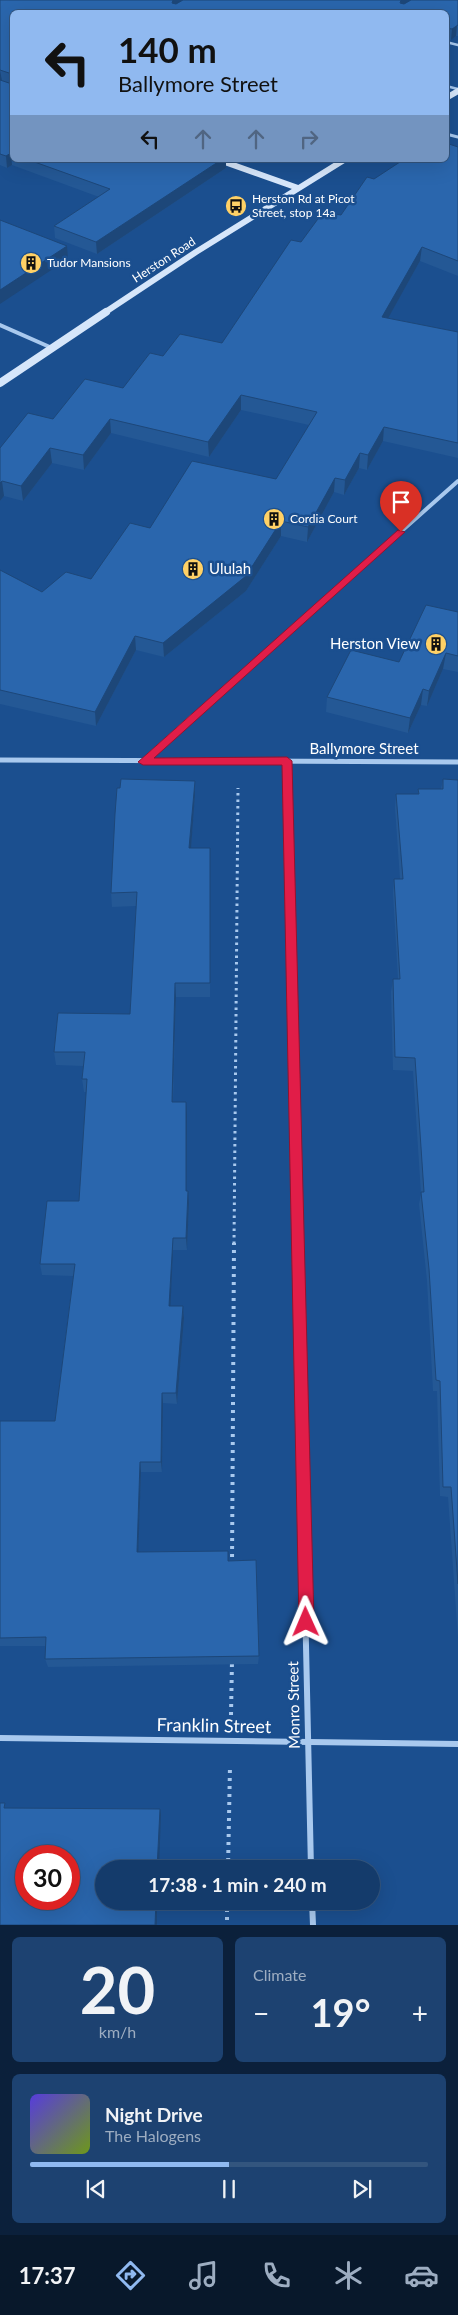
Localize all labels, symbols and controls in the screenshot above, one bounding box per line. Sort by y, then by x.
text: 140 m [118,28,217,70]
icon: left [35,30,100,95]
text: Ballymore Street [118,70,278,97]
icon: left [136,125,164,153]
icon: ahead [189,125,217,153]
icon: ahead [242,125,270,153]
icon: right [295,125,323,153]
place label: Herston Rd at Picot Street, stop 14a [252,191,355,220]
bus stop icon: Herston Rd at Picot Street, stop 14a [224,194,248,218]
street label: Herston Road [129,234,198,286]
building icon: Tudor Mansions [19,251,43,275]
place label: Tudor Mansions [47,255,131,270]
pin [380,481,422,532]
icon: arrive [387,488,415,516]
building icon: Cordia Court [262,507,286,531]
place label: Cordia Court [290,511,358,526]
building icon: Ululah [181,557,205,581]
place label: Ululah [209,559,251,577]
building icon: Herston View [424,632,448,656]
place label: Herston View [330,634,420,652]
street label: Ballymore Street [309,739,419,757]
position arrow [279,1595,331,1647]
street label: Monro Street [283,1660,303,1749]
street label: Franklin Street [157,1713,272,1737]
speed limit sign: 30 [15,1845,80,1910]
text: 17:38 · 1 min · 240 m [148,1873,327,1896]
text: 20 [80,1950,155,2028]
text: Climate [253,1965,306,1984]
text: 19° [311,1989,370,2035]
text: − [253,1996,269,2030]
text: + [412,1996,428,2030]
text: km/h [99,2022,136,2041]
text: Night Drive [105,2103,203,2126]
text: The Halogens [105,2126,201,2145]
icon: previous [82,2175,110,2203]
icon: pause [215,2175,243,2203]
icon: next [348,2175,376,2203]
icon: directions [113,2258,148,2293]
icon: music [186,2258,221,2293]
icon: phone [259,2258,294,2293]
icon: climate [331,2258,366,2293]
icon: car [404,2258,439,2293]
text: 17:37 [19,2262,76,2289]

